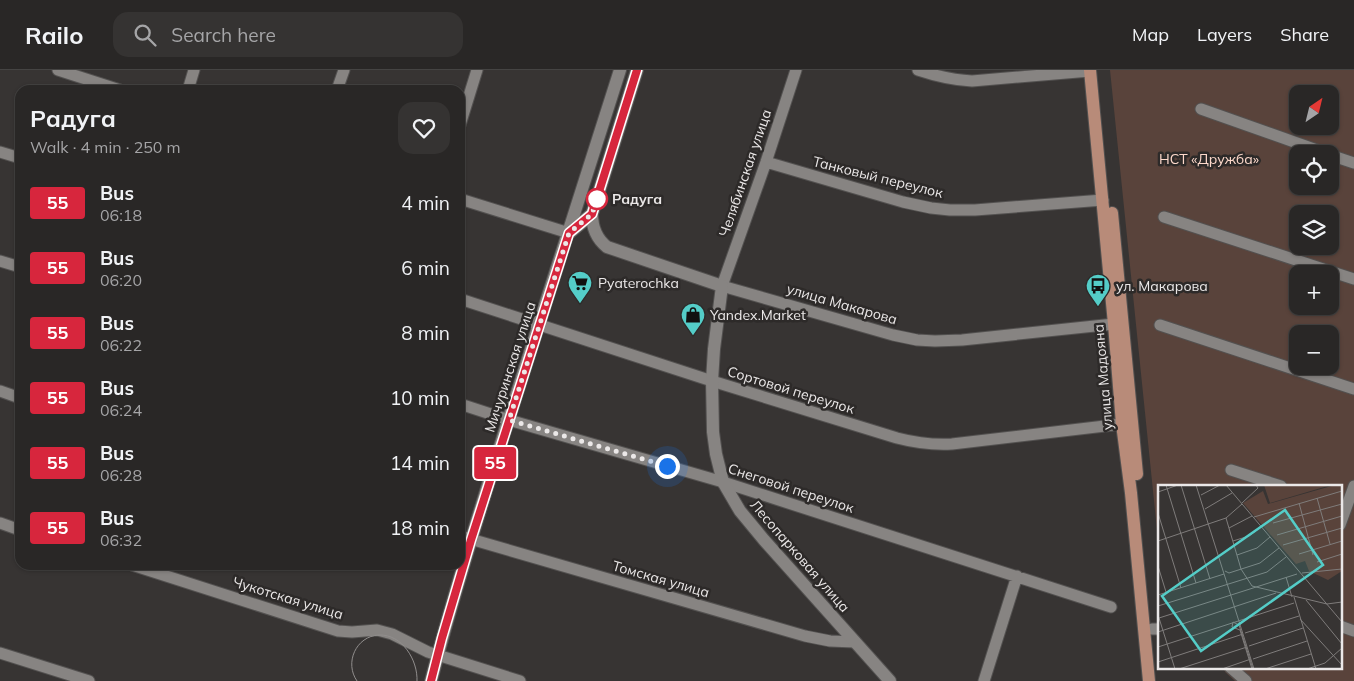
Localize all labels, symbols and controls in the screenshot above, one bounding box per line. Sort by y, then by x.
search box [113,12,463,57]
text: Railo [25,20,83,50]
icon: search [131,21,159,49]
text: Search here [171,23,276,47]
text: Map [1132,23,1169,46]
text: Layers [1197,23,1252,46]
text: Share [1280,23,1329,46]
north arrow [1289,85,1339,135]
map controls [1289,85,1339,375]
button: heart [398,102,450,154]
text: Радуга [30,103,116,133]
street label: Челябинская улица [715,107,775,239]
text: Walk · 4 min · 250 m [30,137,181,157]
button: locate [1289,145,1339,195]
park label: НСТ «Дружба» [1159,150,1259,168]
street label: Танковый переулок [811,152,945,202]
text: Bus [100,181,134,205]
marker: Радуга [586,188,608,210]
place label: Радуга [612,190,662,208]
text: 55 [47,191,68,214]
text: 4 min [401,191,450,215]
text: 06:18 [100,205,142,225]
button: layers [1289,205,1339,255]
text: Bus [100,246,134,270]
text: 55 [47,256,68,279]
text: 6 min [401,256,450,280]
button: + [1289,265,1339,315]
text: 06:20 [100,270,142,290]
supermarket icon: Pyaterochka [567,270,593,304]
bus stop icon: ул. Макарова [1085,273,1111,307]
place label: Pyaterochka [598,274,679,292]
place label: ул. Макарова [1116,277,1208,295]
street label: улица Макарова [785,280,899,328]
street label: Мичуринская улица [480,299,540,435]
shop icon: Yandex.Market [680,302,706,336]
place label: Yandex.Market [709,306,806,324]
text: Bus [100,311,134,335]
text: 55 [47,321,68,344]
text: 8 min [401,321,450,345]
street label: улица Мадояна [1089,323,1117,431]
button: − [1289,325,1339,375]
text: 06:22 [100,335,142,355]
street label: Сортовой переулок [725,362,857,418]
text: Bus [100,376,134,400]
text: 55 [47,386,68,409]
text: 10 min [390,386,450,410]
text: 06:24 [100,400,142,420]
text: Bus [100,441,134,465]
line badge: 55 [472,447,518,479]
text: 55 [47,451,68,474]
text: 14 min [390,451,450,475]
text: 55 [484,451,506,474]
your location [655,454,680,479]
street label: Снеговой переулок [726,459,857,517]
text: 06:28 [100,465,142,485]
inset map [1158,485,1342,668]
street label: Лесопарковая улица [746,496,854,616]
text: Bus [100,506,134,530]
text: 55 [47,516,68,539]
text: 18 min [390,516,450,540]
text: 06:32 [100,530,142,550]
street label: Томская улица [610,557,712,601]
street label: Чукотская улица [231,573,345,623]

